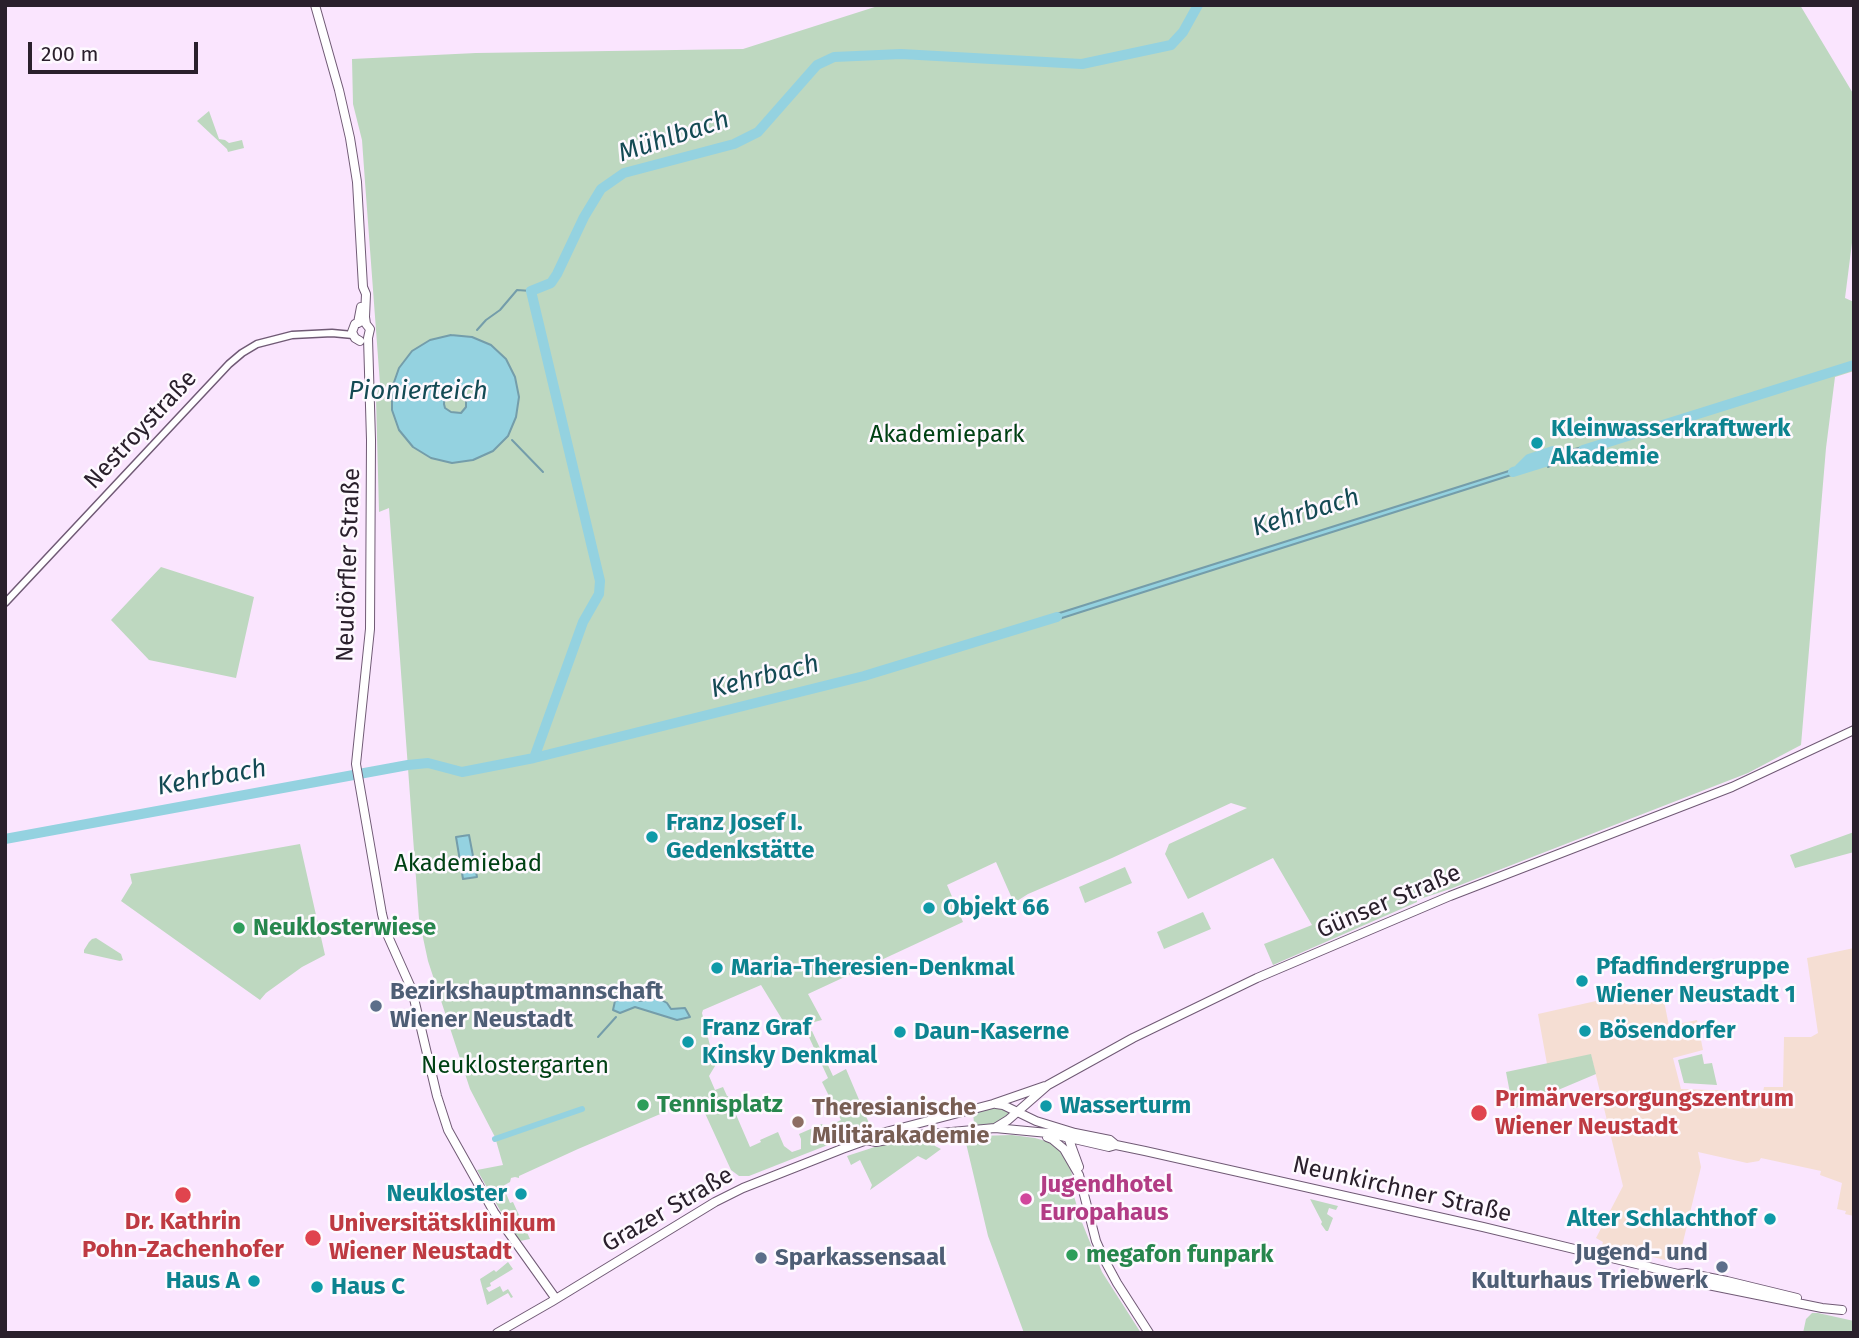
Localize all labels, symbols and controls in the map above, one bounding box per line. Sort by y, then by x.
scale bar [32,28,201,72]
text: 200 m [41,41,98,67]
water label: Mühlbach [615,104,733,170]
street label: Nestroystraße [79,365,203,495]
water label: Pionierteich [348,376,488,408]
place label: Kleinwasserkraftwerk Akademie [1551,415,1791,471]
park label: Akademiepark [869,421,1025,449]
marker: Kleinwasserkraftwerk Akademie [1529,435,1545,451]
street label: Neudörfler Straße [331,467,367,663]
water label: Kehrbach [1249,482,1363,544]
water label: Kehrbach [708,649,822,705]
water label: Kehrbach [155,753,269,803]
place label: Franz Josef I. Gedenkstätte [666,809,814,865]
marker: Franz Josef I. Gedenkstätte [644,829,660,845]
park label: Akademiebad [394,850,542,878]
street label: Günser Straße [1313,859,1465,945]
place label: Objekt 66 [943,894,1049,922]
marker: Objekt 66 [921,900,937,916]
place label: Neuklosterwiese [253,914,436,942]
marker: Neuklosterwiese [231,920,247,936]
place label: Pfadfindergruppe Wiener Neustadt 1 [1596,953,1796,1009]
place label: Maria-Theresien-Denkmal [731,954,1015,982]
marker: Maria-Theresien-Denkmal [709,960,725,976]
marker: Pfadfindergruppe Wiener Neustadt 1 [1574,973,1590,989]
place label: Bezirkshauptmannschaft Wiener Neustadt [390,978,663,1034]
marker: Bezirkshauptmannschaft Wiener Neustadt [368,998,384,1014]
place label: Franz Graf Kinsky Denkmal [702,1014,877,1070]
place label: Bösendorfer [1599,1017,1736,1045]
place label: Daun-Kaserne [914,1018,1069,1046]
marker: Bösendorfer [1577,1023,1593,1039]
marker: Daun-Kaserne [892,1024,908,1040]
marker: Franz Graf Kinsky Denkmal [680,1034,696,1050]
park label: Neuklostergarten [421,1052,609,1080]
place label: Primärversorgungszentrum Wiener Neustadt [1495,1085,1794,1141]
place label: Tennisplatz [657,1091,783,1119]
place label: Wasserturm [1060,1092,1191,1120]
place label: Theresianische Militärakademie [812,1094,990,1150]
marker: Tennisplatz [635,1097,651,1113]
marker: Wasserturm [1038,1098,1054,1114]
marker: Primärversorgungszentrum Wiener Neustadt [1469,1103,1489,1123]
marker: Theresianische Militärakademie [790,1114,806,1130]
street label: Neunkirchner Straße [1290,1151,1514,1229]
street label: Grazer Straße [598,1161,738,1259]
place label: Jugendhotel Europahaus [1040,1171,1173,1227]
place label: Neukloster [387,1180,507,1208]
marker: Dr. Kathrin Pohn-Zachenhofer [173,1185,193,1205]
marker: Neukloster [513,1186,529,1202]
marker: Jugendhotel Europahaus [1018,1191,1034,1207]
place label: Alter Schlachthof [1567,1205,1756,1233]
place label: Dr. Kathrin Pohn-Zachenhofer [82,1208,284,1264]
place label: Universitätsklinikum Wiener Neustadt [329,1210,556,1266]
marker: Alter Schlachthof [1762,1211,1778,1227]
marker: Universitätsklinikum Wiener Neustadt [303,1228,323,1248]
place label: Jugend- und Kulturhaus Triebwerk [1471,1239,1708,1295]
place label: megafon funpark [1086,1241,1273,1269]
place label: Sparkassensaal [775,1244,946,1272]
marker: megafon funpark [1064,1247,1080,1263]
marker: Sparkassensaal [753,1250,769,1266]
marker: Jugend- und Kulturhaus Triebwerk [1714,1259,1730,1275]
place label: Haus A [166,1267,240,1295]
marker: Haus A [246,1273,262,1289]
place label: Haus C [331,1273,405,1301]
marker: Haus C [309,1279,325,1295]

